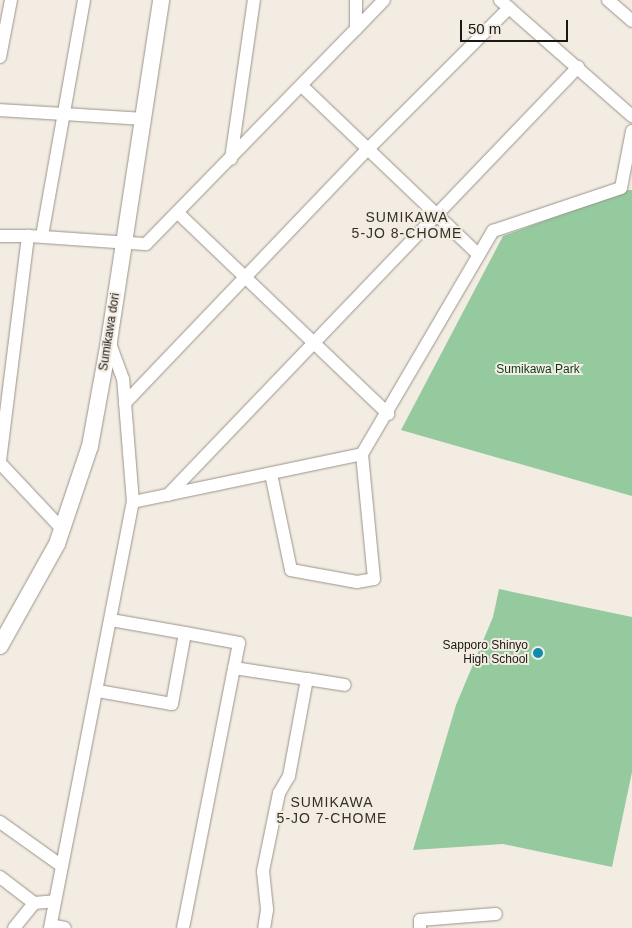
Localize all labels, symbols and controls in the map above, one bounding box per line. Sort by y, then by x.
scale bar [462,10,570,42]
text: 50 m [468,20,501,37]
district label: SUMIKAWA 5-JO 8-CHOME [350,209,464,242]
street label: Sumikawa dori [97,292,123,372]
park label: Sumikawa Park [496,363,580,377]
place label: Sapporo Shinyo High School [443,639,528,667]
marker: Sapporo Shinyo High School [532,647,544,659]
district label: SUMIKAWA 5-JO 7-CHOME [275,794,389,826]

